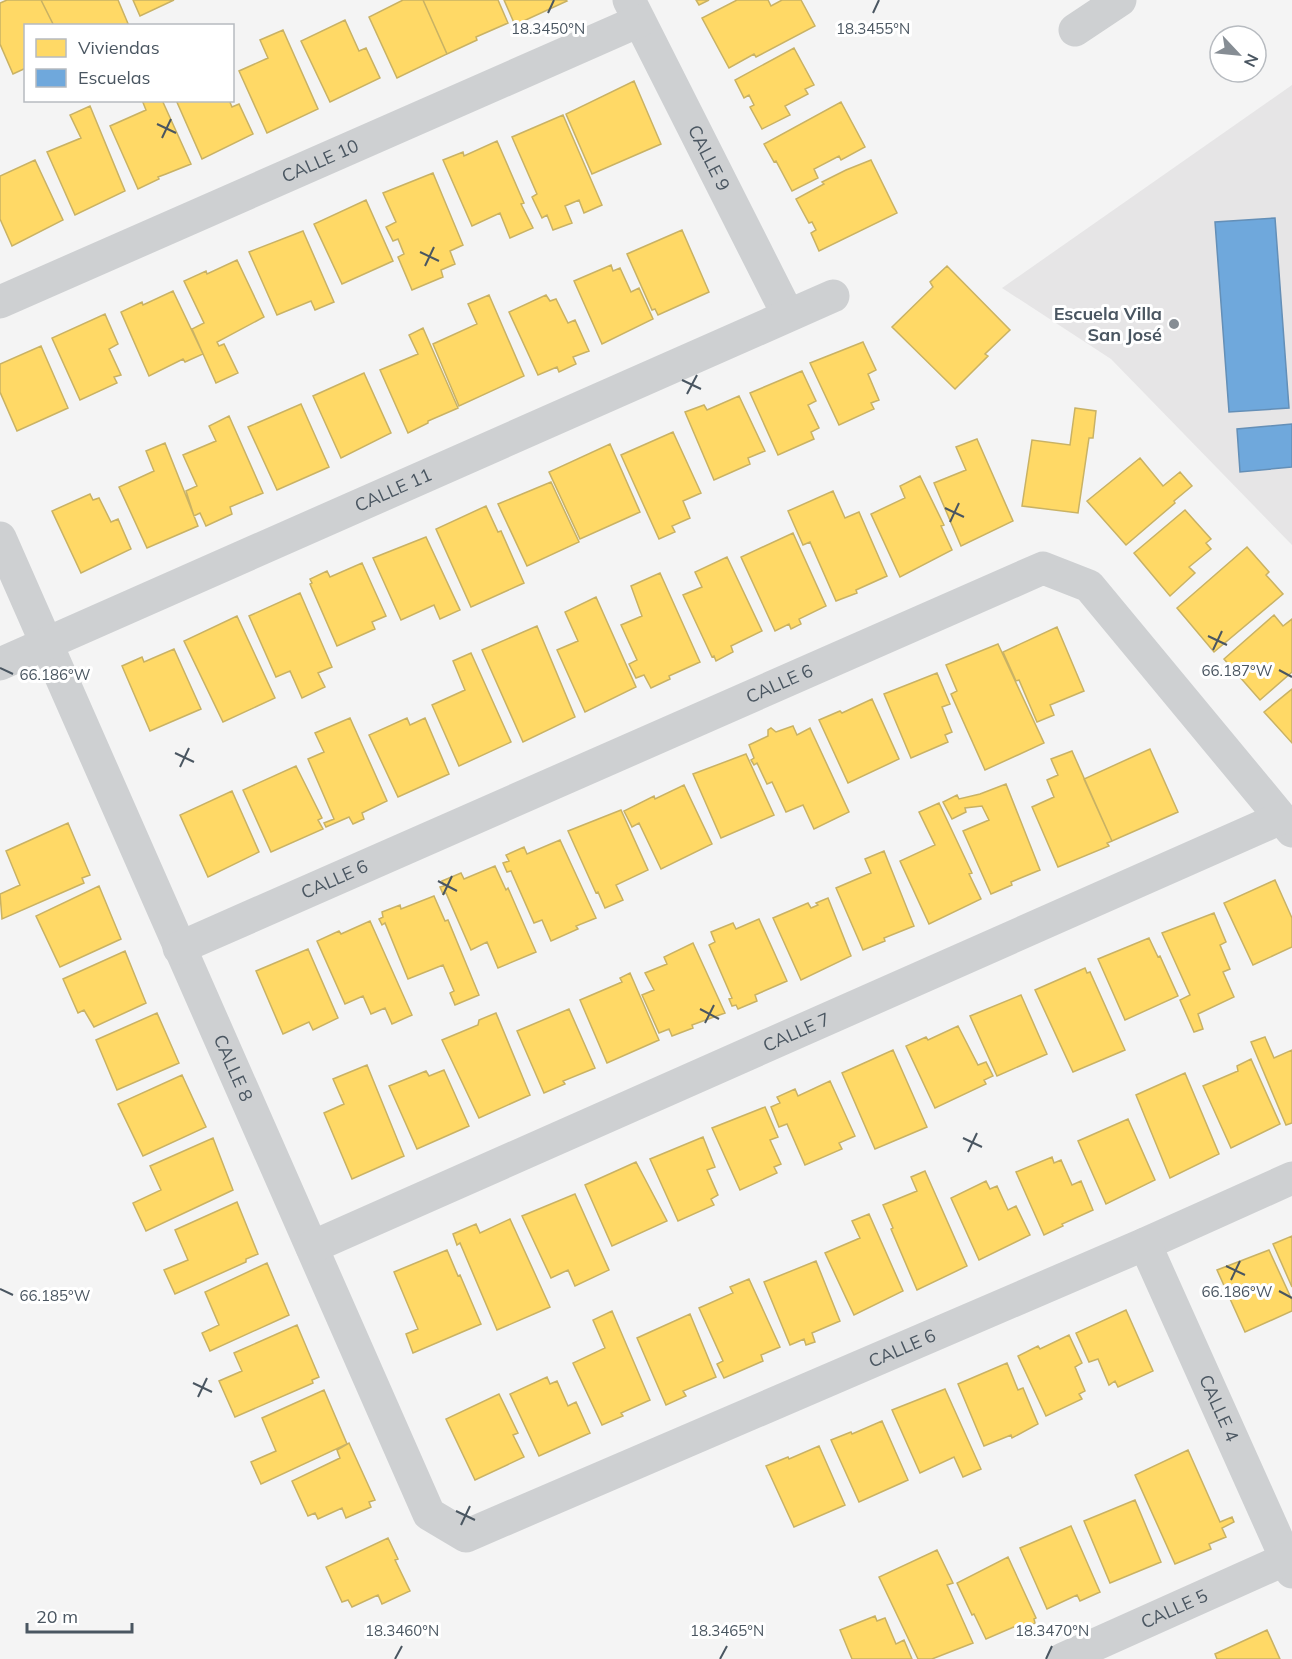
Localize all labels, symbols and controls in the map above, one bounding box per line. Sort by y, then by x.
text: 18.3450°N [511,19,585,38]
text: 18.3455°N [836,19,910,38]
legend [24,24,234,102]
north arrow [1208,24,1268,84]
text: Viviendas [78,36,160,59]
text: N [1240,51,1263,70]
text: Escuelas [78,66,151,89]
street label: CALLE 9 [683,121,735,195]
street label: CALLE 10 [278,134,362,188]
place label: Escuela Villa San José [1054,302,1162,346]
marker: Escuela Villa San José [1167,317,1181,331]
street label: CALLE 11 [351,463,435,517]
street label: CALLE 6 [742,659,816,708]
text: 66.187°W [1202,661,1273,680]
text: 66.186°W [20,665,91,684]
street label: CALLE 6 [297,854,372,904]
street label: CALLE 7 [759,1007,834,1057]
street label: CALLE 8 [209,1031,258,1105]
text: 66.186°W [1202,1282,1273,1301]
text: 66.185°W [20,1286,91,1305]
street label: CALLE 6 [865,1323,939,1373]
street label: CALLE 4 [1194,1371,1244,1445]
street label: CALLE 5 [1137,1584,1211,1634]
scale bar [27,1596,132,1634]
text: 20 m [36,1605,78,1628]
text: 18.3460°N [365,1621,439,1640]
text: 18.3465°N [690,1621,764,1640]
text: 18.3470°N [1015,1621,1089,1640]

